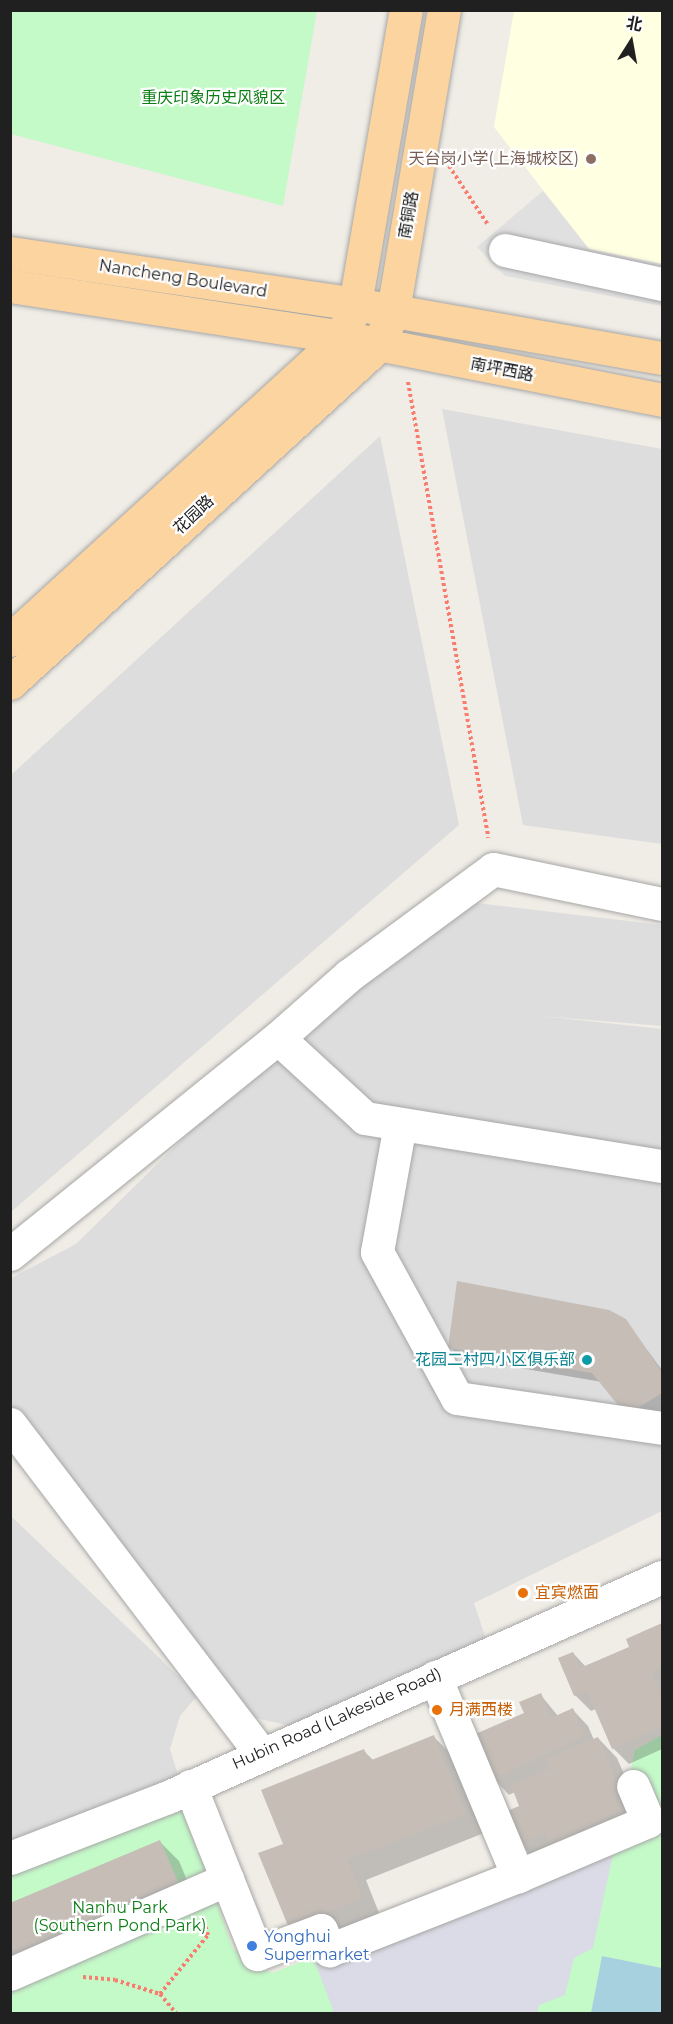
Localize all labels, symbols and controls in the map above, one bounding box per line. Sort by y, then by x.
north arrow [601,12,661,72]
text: 北 [625,13,644,35]
park label: 重庆印象历史风貌区 [141,88,285,108]
place label: 天台岗小学(上海城校区) [408,149,579,169]
marker: 天台岗小学(上海城校区) [584,152,598,166]
street label: 南铜路 [395,190,423,240]
street label: Nancheng Boulevard [97,256,269,302]
street label: 南坪西路 [469,354,535,386]
street label: 花园路 [170,492,218,538]
place label: 花园二村四小区俱乐部 [415,1350,575,1370]
marker: 花园二村四小区俱乐部 [580,1353,594,1367]
place label: 宜宾燃面 [535,1583,599,1603]
marker: 宜宾燃面 [516,1586,530,1600]
street label: Hubin Road (Lakeside Road) [229,1664,445,1774]
place label: 月满西楼 [449,1700,513,1720]
marker: 月满西楼 [430,1703,444,1717]
park label: Nanhu Park (Southern Pond Park) [33,1898,207,1936]
place label: Yonghui Supermarket [264,1927,369,1965]
marker: Yonghui Supermarket [245,1939,259,1953]

